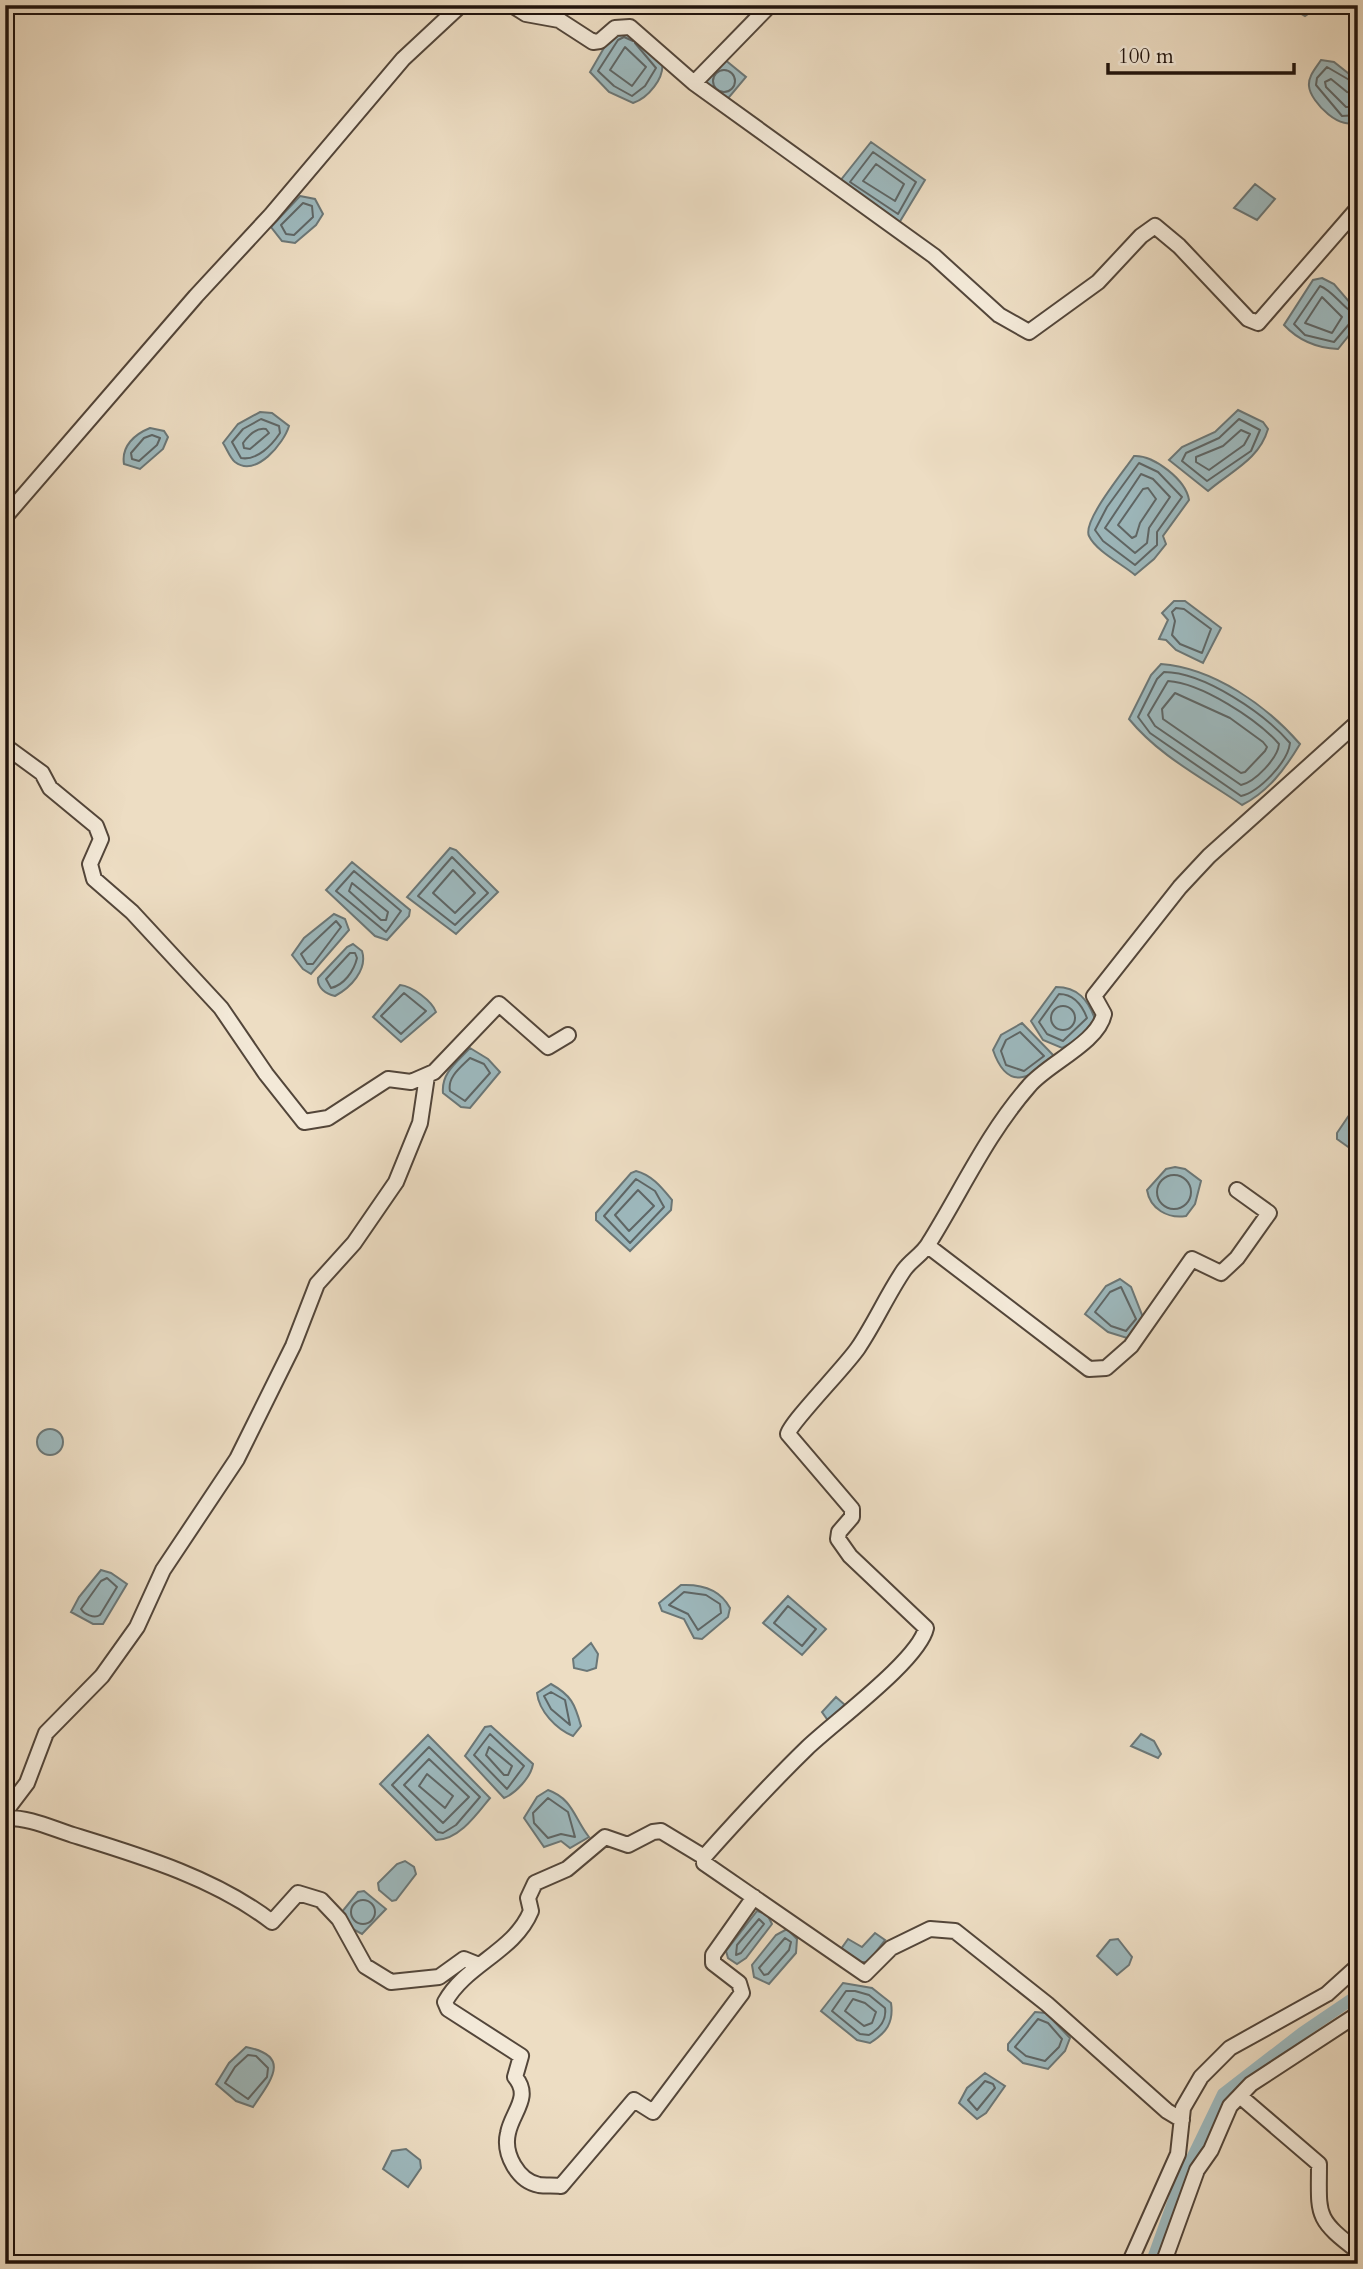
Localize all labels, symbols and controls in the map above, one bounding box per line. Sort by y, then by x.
scale bar [1108,32,1293,76]
text: 100 m [1118,42,1174,71]

